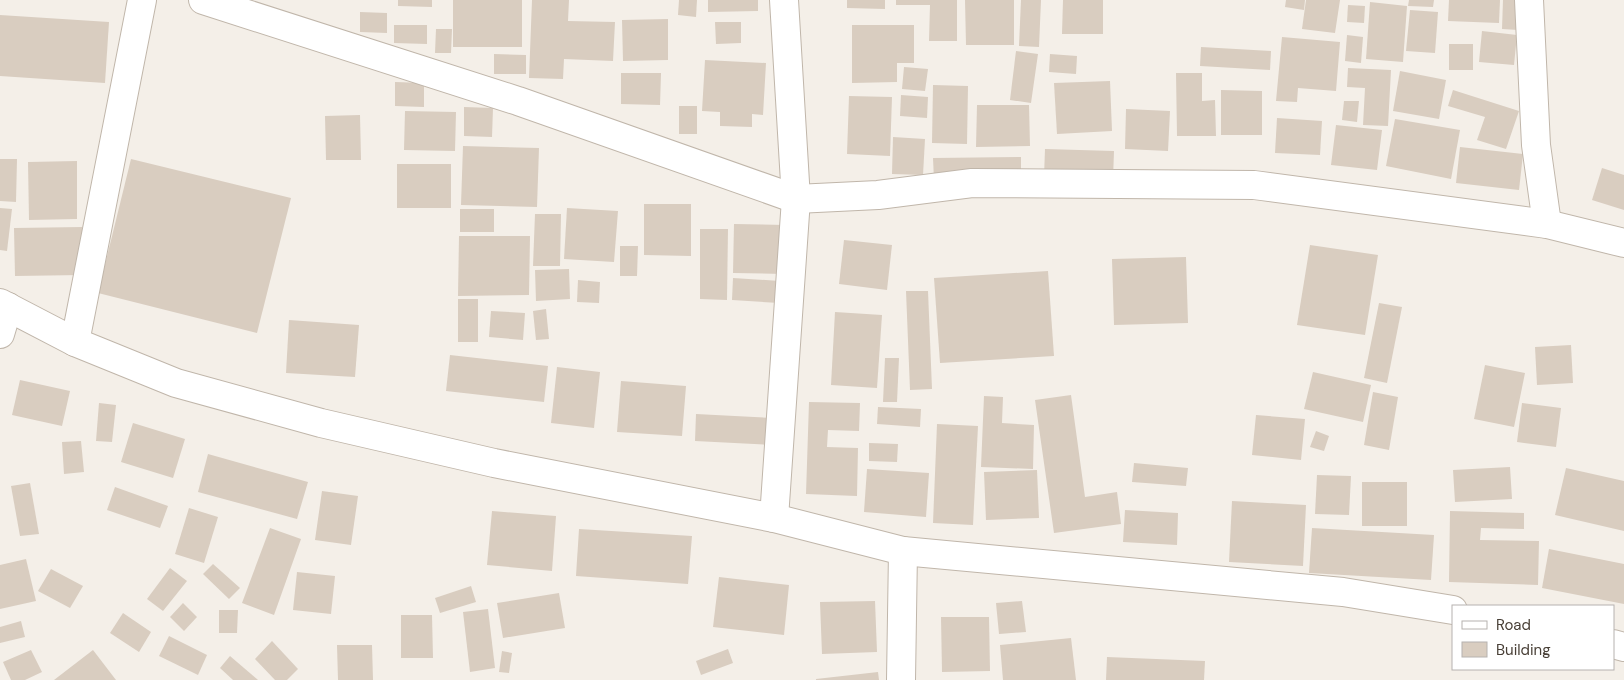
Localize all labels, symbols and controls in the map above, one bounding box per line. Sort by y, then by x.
legend [1452,605,1614,670]
text: Road [1496,615,1531,635]
text: Building [1496,640,1551,660]

